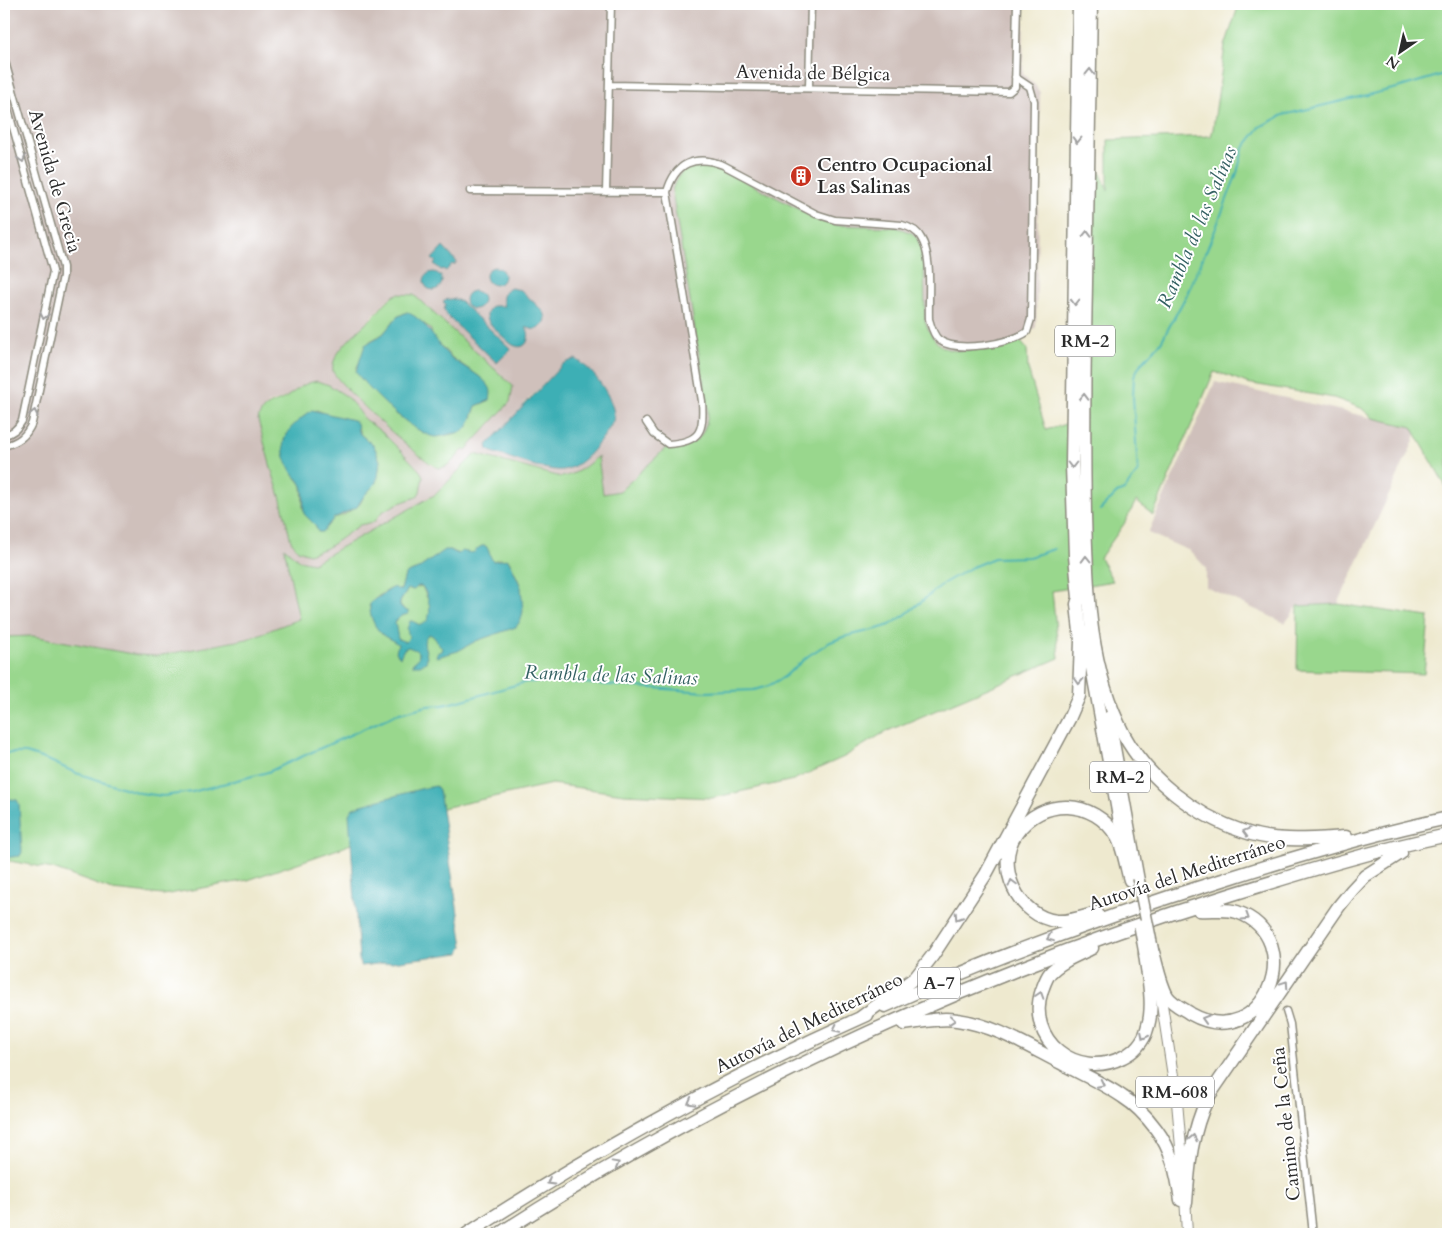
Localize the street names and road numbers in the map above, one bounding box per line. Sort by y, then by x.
street label: Avenida de Bélgica [736,59,890,87]
street label: Avenida de Grecia [22,106,88,256]
road number: RM-2 [1055,326,1115,356]
road number: RM-2 [1090,762,1150,792]
street label: Autovía del Mediterráneo [1085,829,1289,917]
street label: Autovía del Mediterráneo [711,966,907,1080]
road number: A-7 [918,968,960,998]
street label: Camino de la Ceña [1265,1046,1307,1202]
road number: RM-608 [1136,1076,1214,1108]

